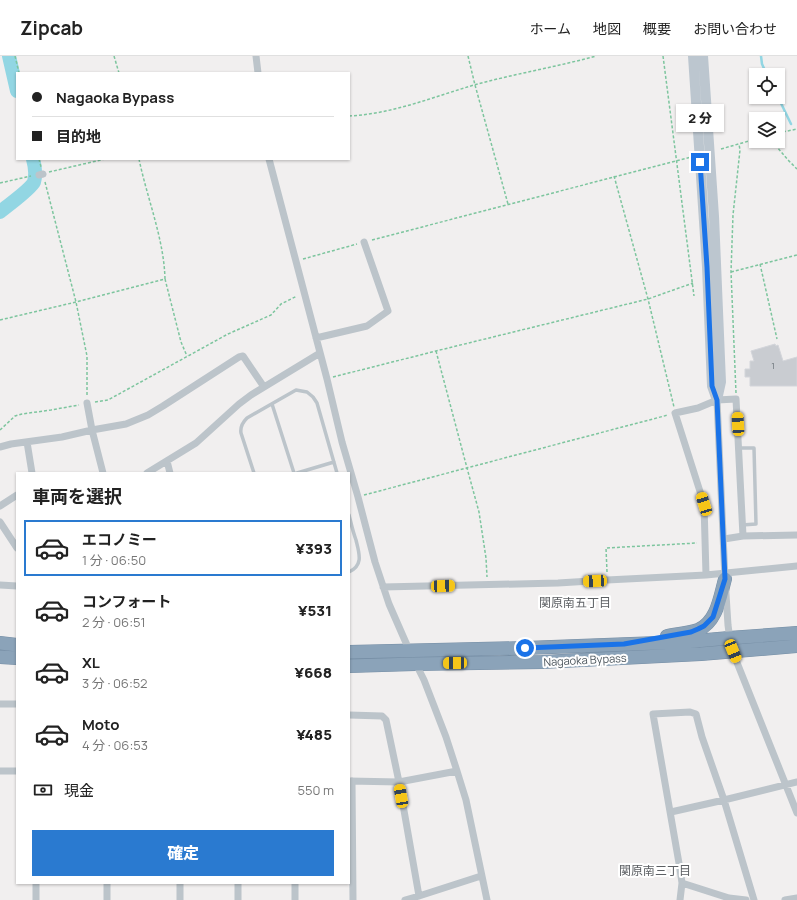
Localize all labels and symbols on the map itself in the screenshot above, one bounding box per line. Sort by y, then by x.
callout: 2 分 [676,104,724,132]
route end [691,153,709,171]
house number: 1 [771,359,775,372]
car [731,412,745,436]
car [695,491,713,517]
car [583,574,607,588]
car [431,580,455,592]
district label: 関原南五丁目 [539,594,611,611]
car [723,638,743,664]
route start [516,639,534,657]
street label: Nagaoka Bypass [543,650,627,669]
car [443,657,467,669]
car [393,783,409,809]
district label: 関原南三丁目 [619,862,691,879]

